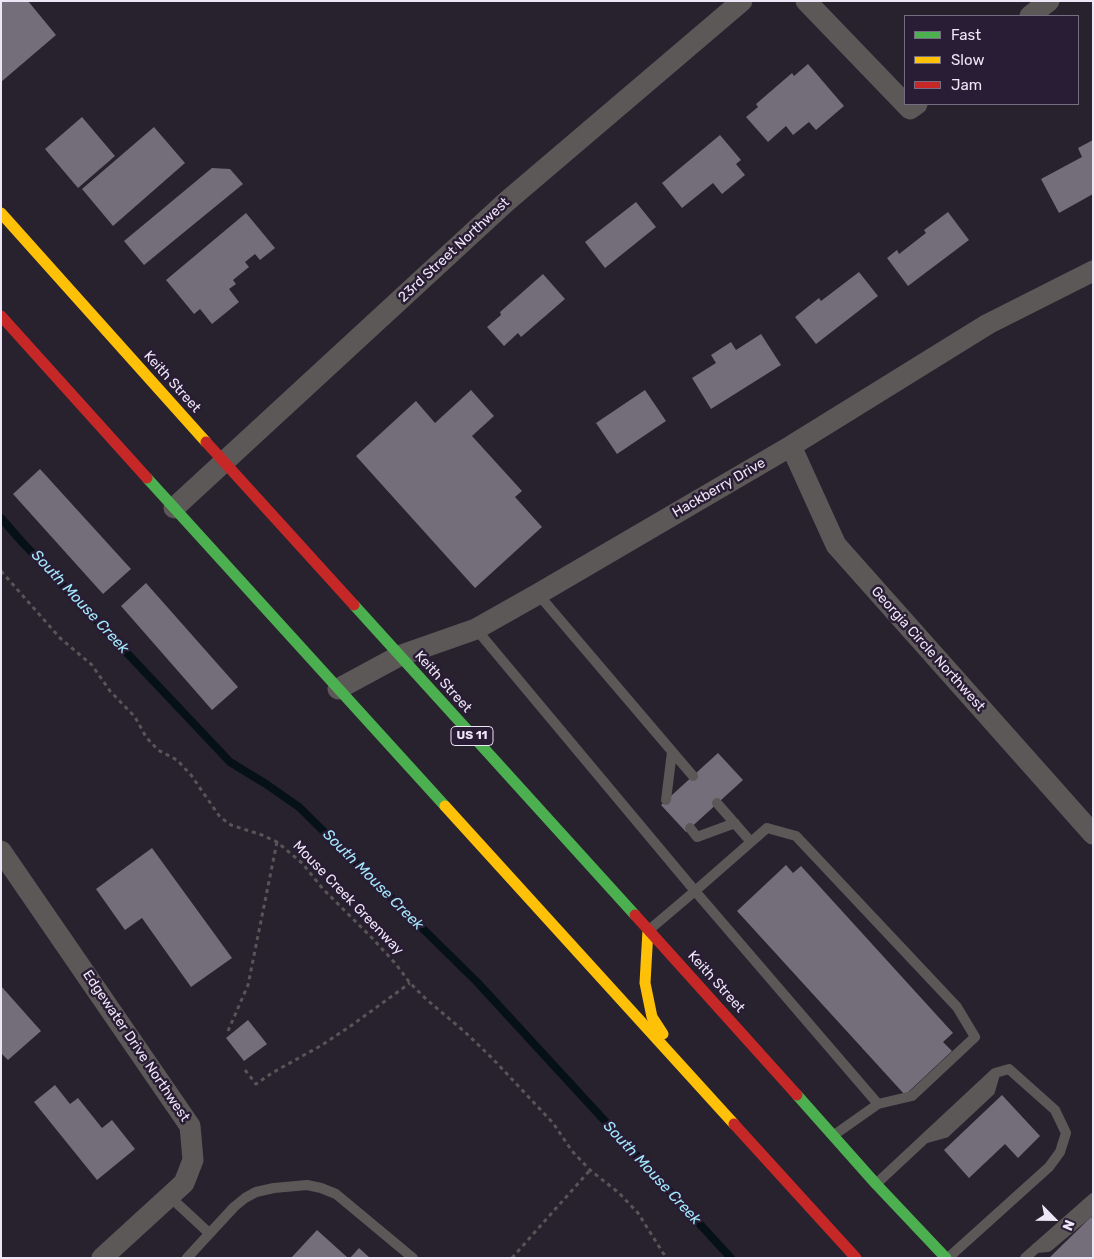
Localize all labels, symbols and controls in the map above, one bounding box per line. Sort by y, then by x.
legend [904,15,1079,105]
text: Fast [951,26,981,44]
text: Slow [951,51,984,69]
text: Jam [951,76,982,94]
street label: 23rd Street Northwest [395,194,513,306]
street label: Keith Street [140,348,204,416]
street label: Hackberry Drive [670,455,768,521]
water label: South Mouse Creek [27,547,133,657]
street label: Georgia Circle Northwest [867,583,989,715]
street label: Keith Street [411,648,475,716]
road number: US 11 [451,726,493,746]
water label: South Mouse Creek [319,826,427,934]
street label: Mouse Creek Greenway [289,838,407,958]
street label: Keith Street [684,948,748,1016]
street label: Edgewater Drive Northwest [79,967,193,1125]
water label: South Mouse Creek [599,1118,705,1228]
north arrow [1029,1194,1079,1244]
text: N [1058,1217,1078,1233]

